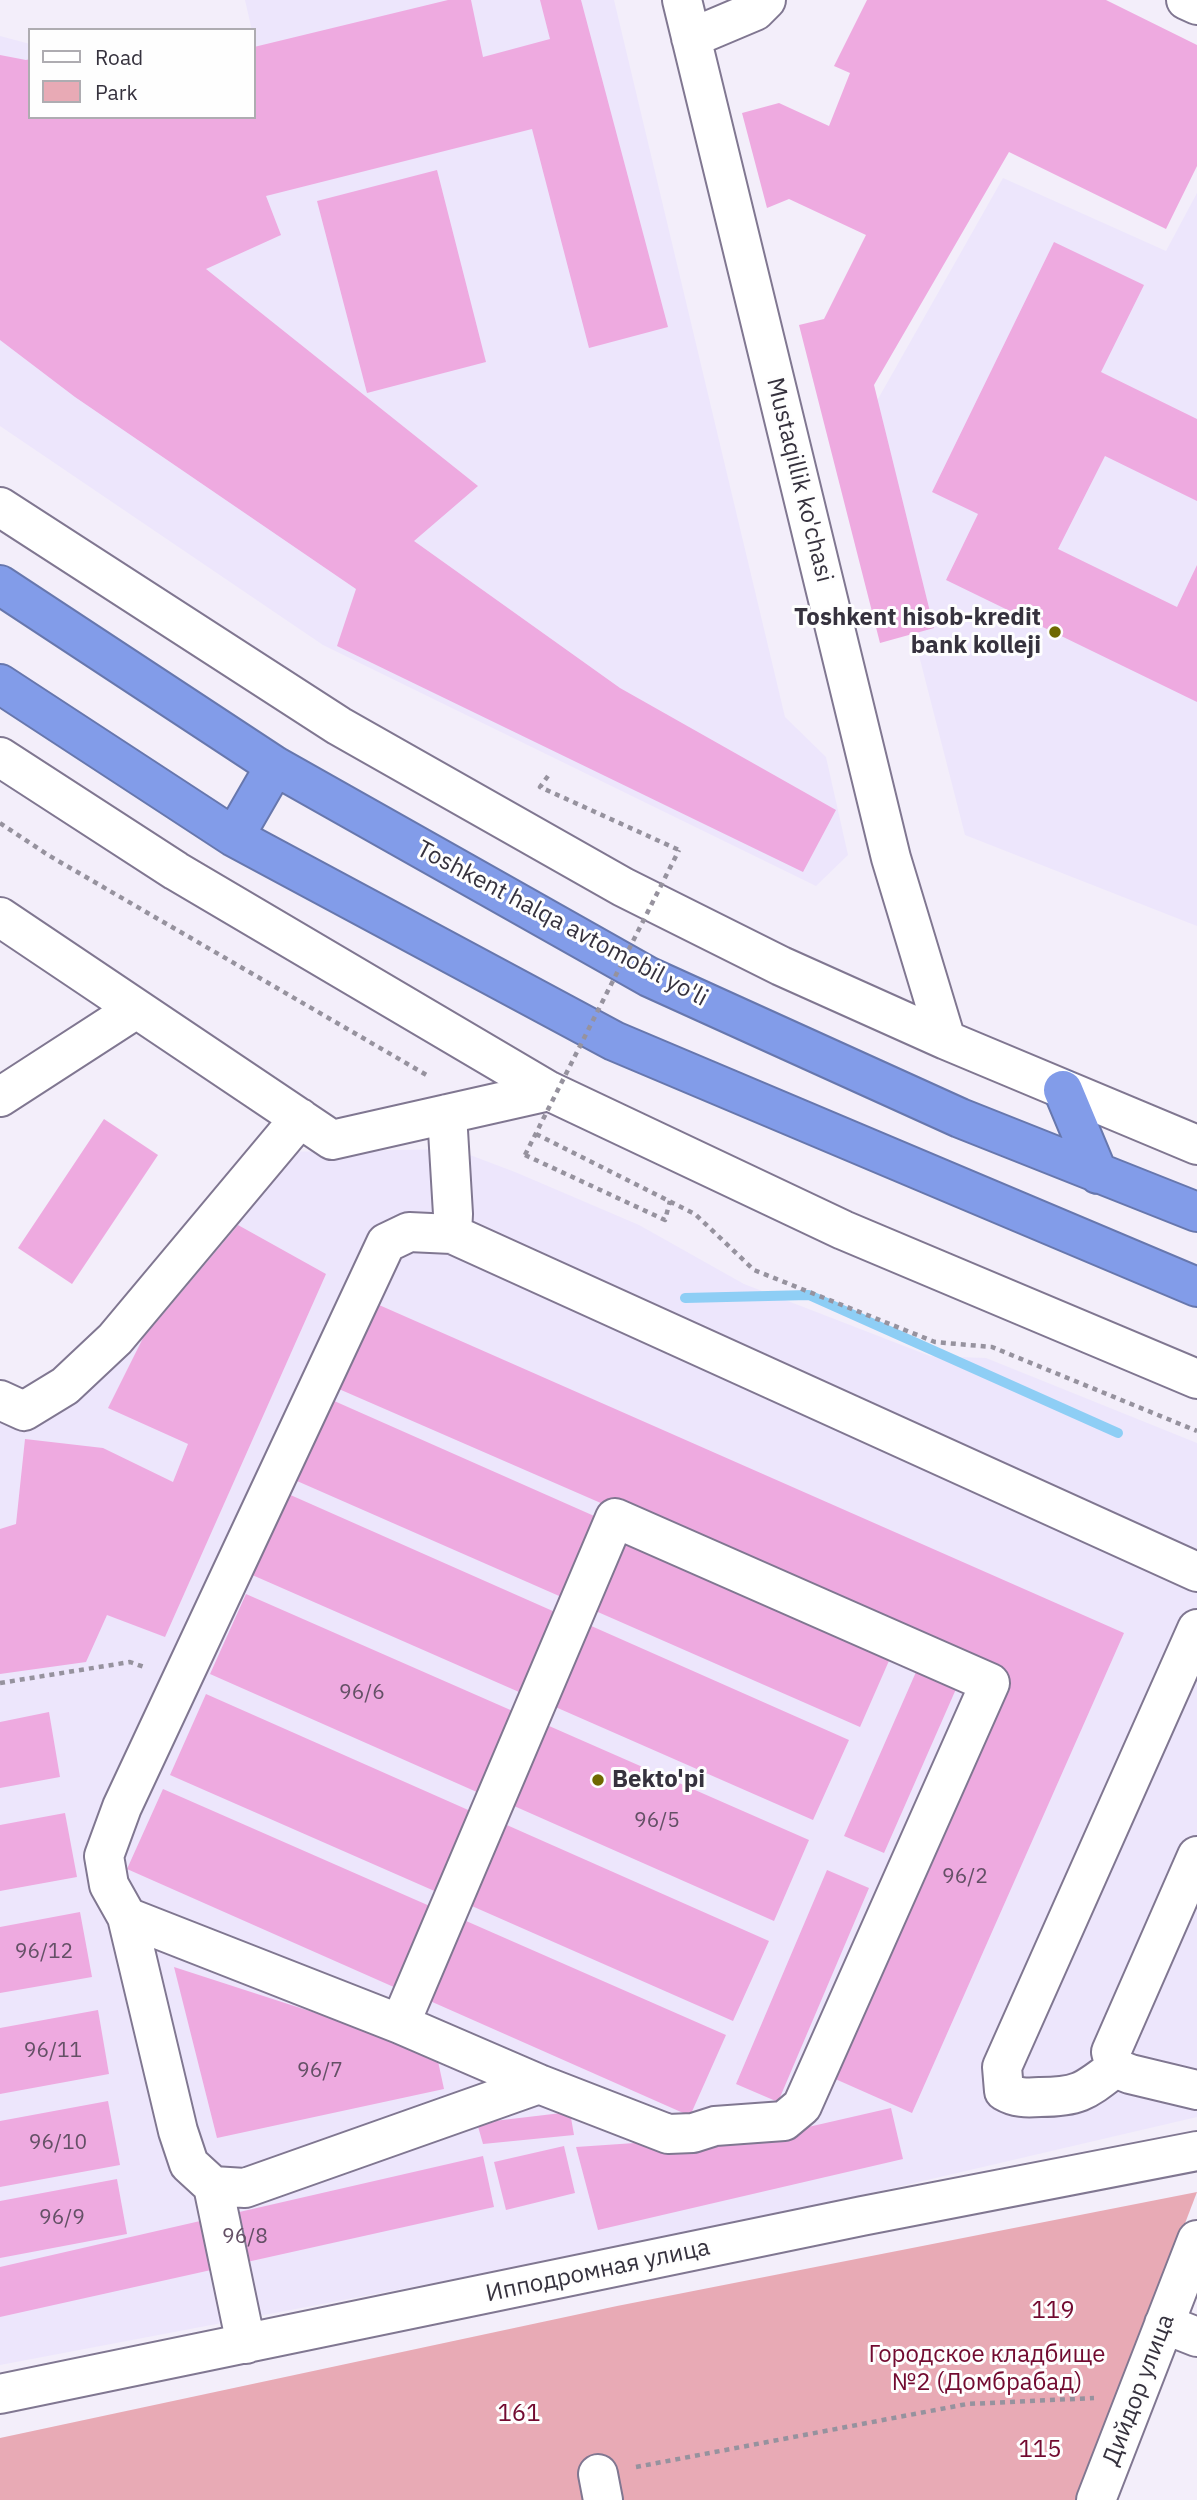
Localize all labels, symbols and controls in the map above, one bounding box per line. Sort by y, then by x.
legend [28,28,256,119]
text: Road [95,43,143,71]
text: Park [95,78,138,106]
street label: Mustaqillik ko'chasi [760,375,838,585]
place label: Toshkent hisob-kredit bank kolleji [794,604,1041,660]
marker: Toshkent hisob-kredit bank kolleji [1047,624,1063,640]
street label: Toshkent halqa avtomobil yo'li [412,835,712,1013]
house number: 96/6 [339,1680,385,1706]
place label: Bekto'pi [612,1766,705,1794]
marker: Bekto'pi [590,1772,606,1788]
house number: 96/5 [634,1808,680,1834]
house number: 96/2 [942,1864,988,1890]
house number: 96/12 [15,1939,73,1965]
house number: 96/11 [24,2038,82,2064]
house number: 96/7 [297,2058,343,2084]
house number: 96/10 [29,2130,87,2156]
house number: 96/9 [39,2205,85,2231]
house number: 96/8 [222,2224,268,2250]
street label: Ипподромная улица [483,2233,713,2309]
park label: 119 [1031,2297,1075,2325]
street label: Дийдор улица [1097,2310,1181,2470]
park label: Городское кладбище №2 (Домбрабад) [869,2341,1105,2397]
park label: 161 [497,2400,541,2428]
park label: 115 [1018,2436,1062,2464]

